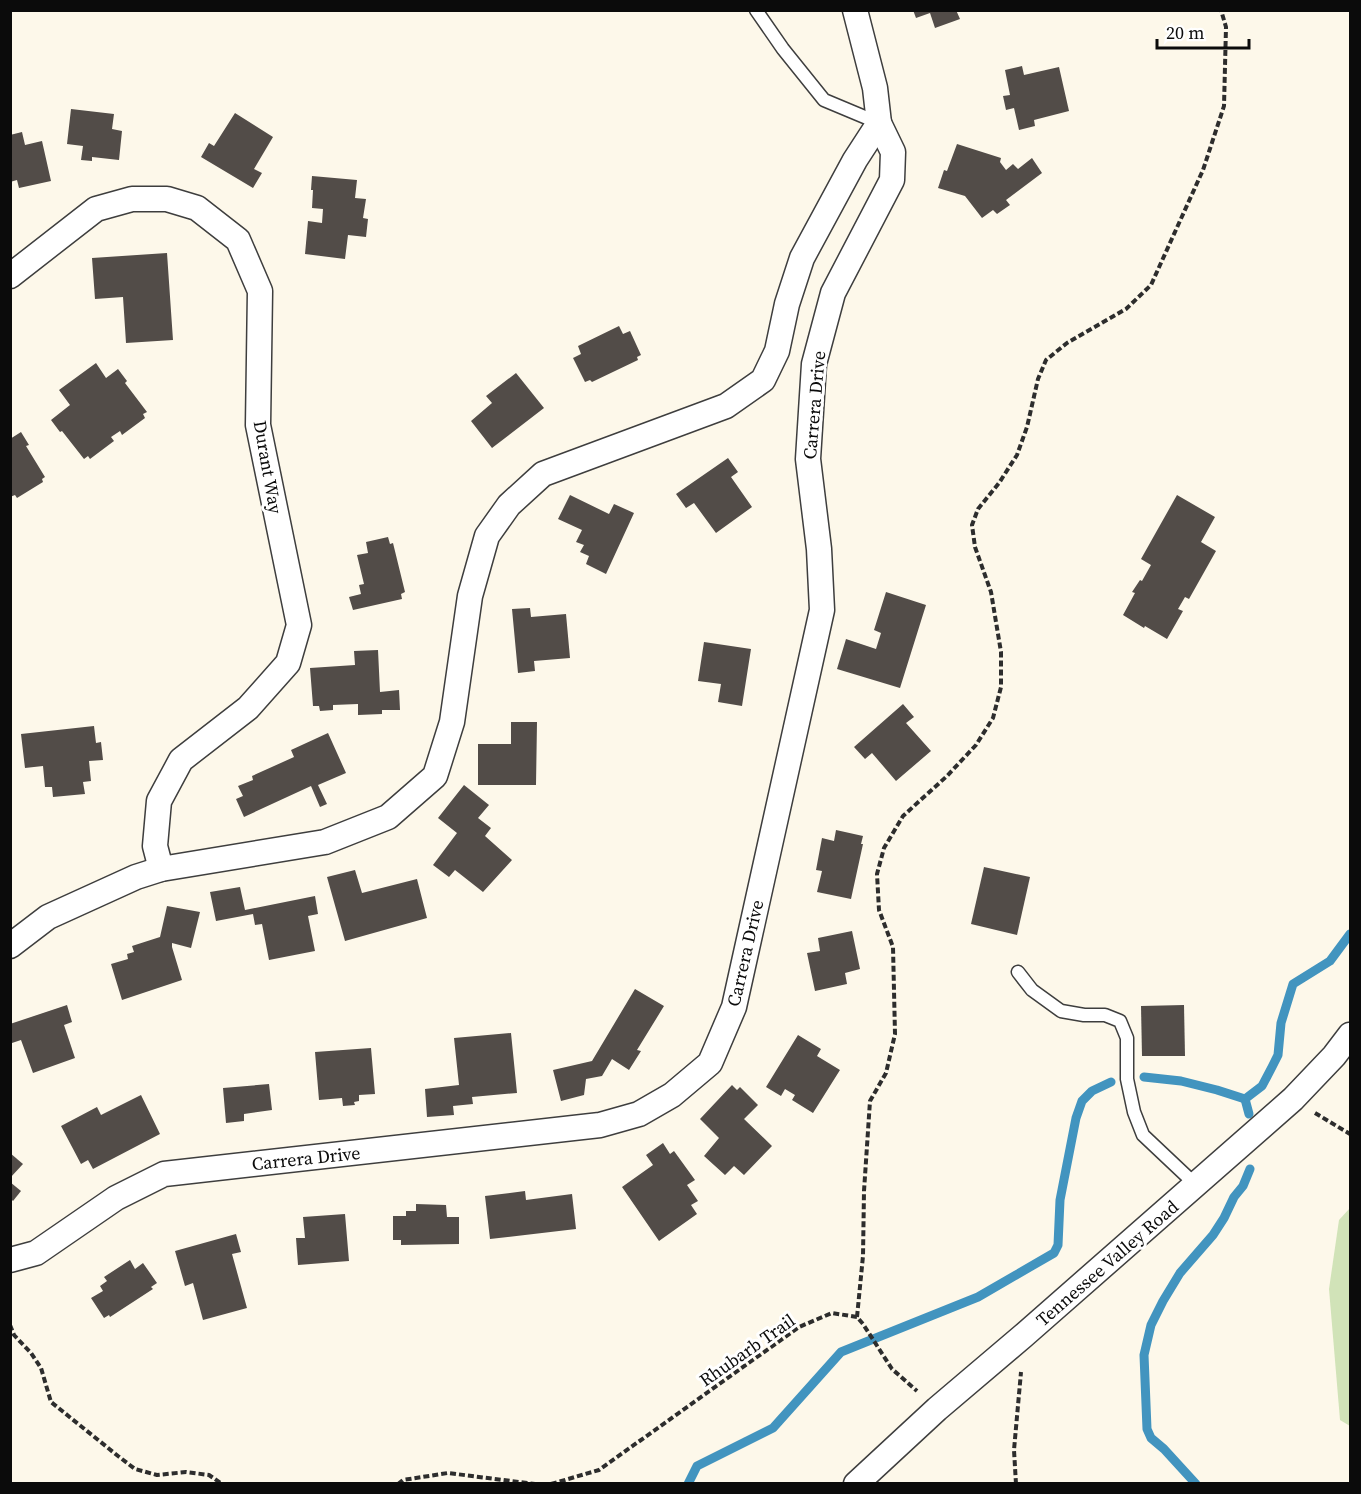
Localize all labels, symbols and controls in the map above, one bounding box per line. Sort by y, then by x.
scale bar [1157,12,1248,50]
text: 20 m [1166,20,1204,45]
street label: Carrera Drive [797,350,831,460]
street label: Durant Way [247,418,289,516]
street label: Carrera Drive [721,897,769,1009]
street label: Carrera Drive [251,1140,361,1176]
street label: Tennessee Valley Road [1030,1194,1184,1332]
street label: Rhubarb Trail [694,1308,800,1392]

